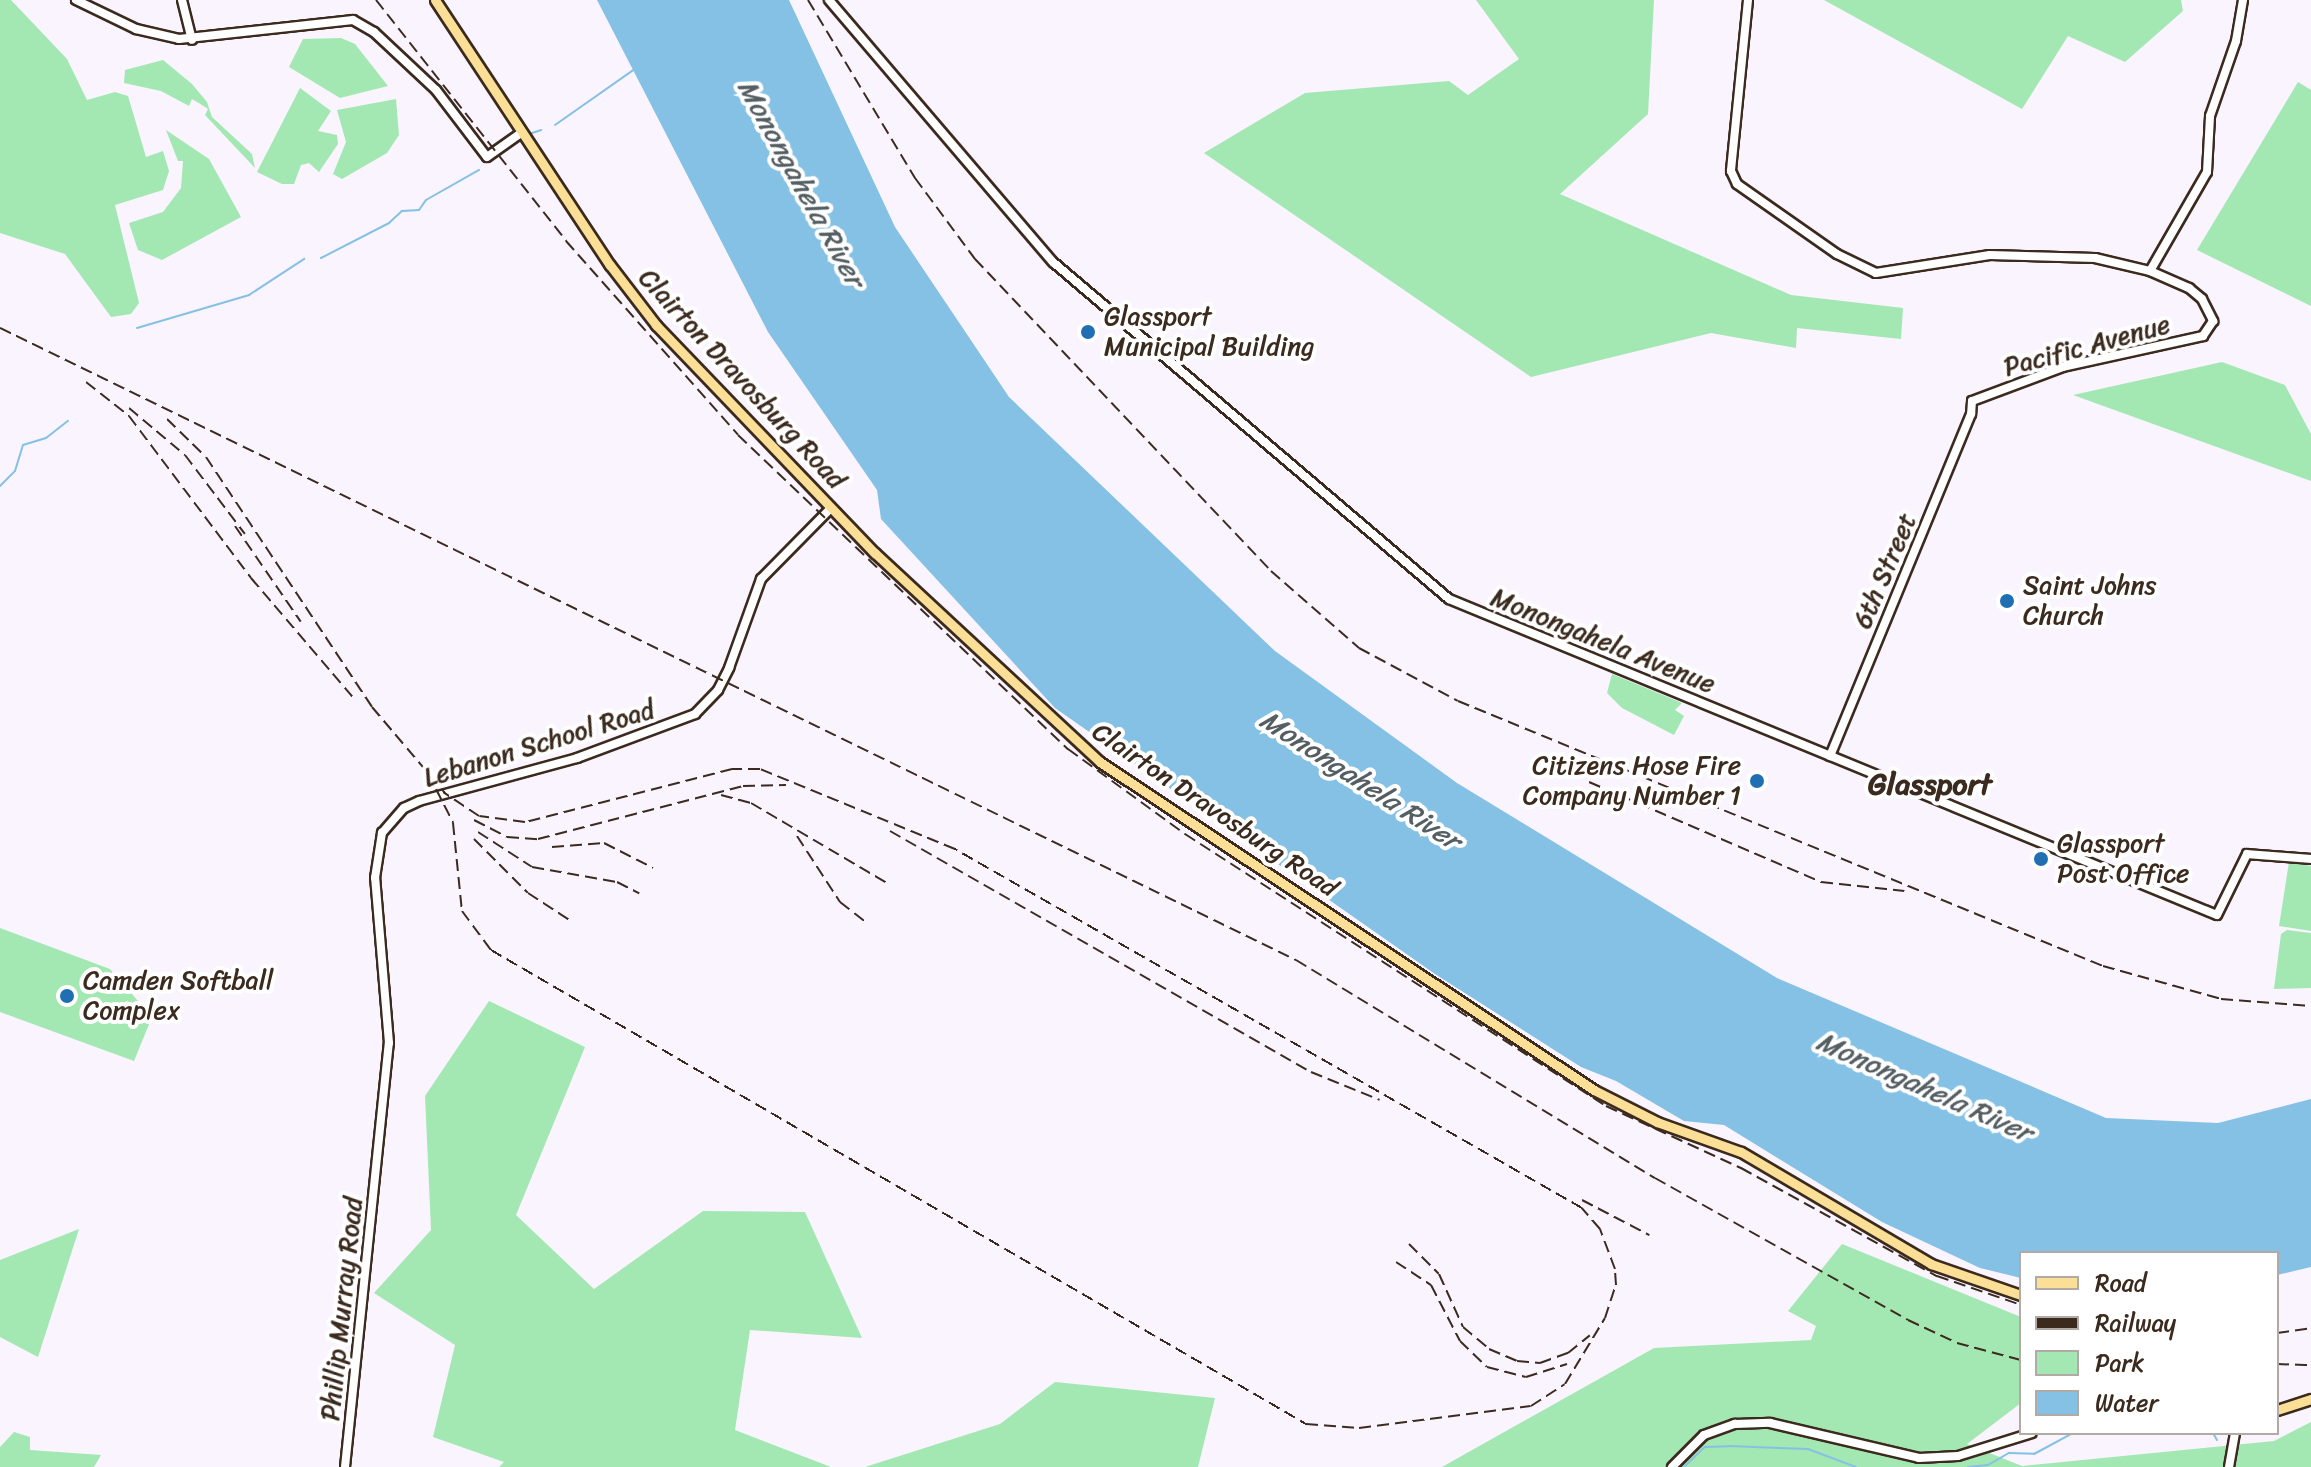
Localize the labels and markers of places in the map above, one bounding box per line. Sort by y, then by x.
place label: Glassport Municipal Building [1104,301,1314,362]
marker: Glassport Municipal Building [1079,323,1097,341]
place label: Saint Johns Church [2023,570,2155,632]
marker: Saint Johns Church [1998,592,2016,610]
place label: Citizens Hose Fire Company Number 1 [1523,750,1741,812]
marker: Citizens Hose Fire Company Number 1 [1748,772,1766,790]
place label: Glassport Post Office [2057,828,2189,890]
marker: Glassport Post Office [2032,850,2050,868]
place label: Camden Softball Complex [83,965,274,1026]
marker: Camden Softball Complex [58,987,76,1005]

